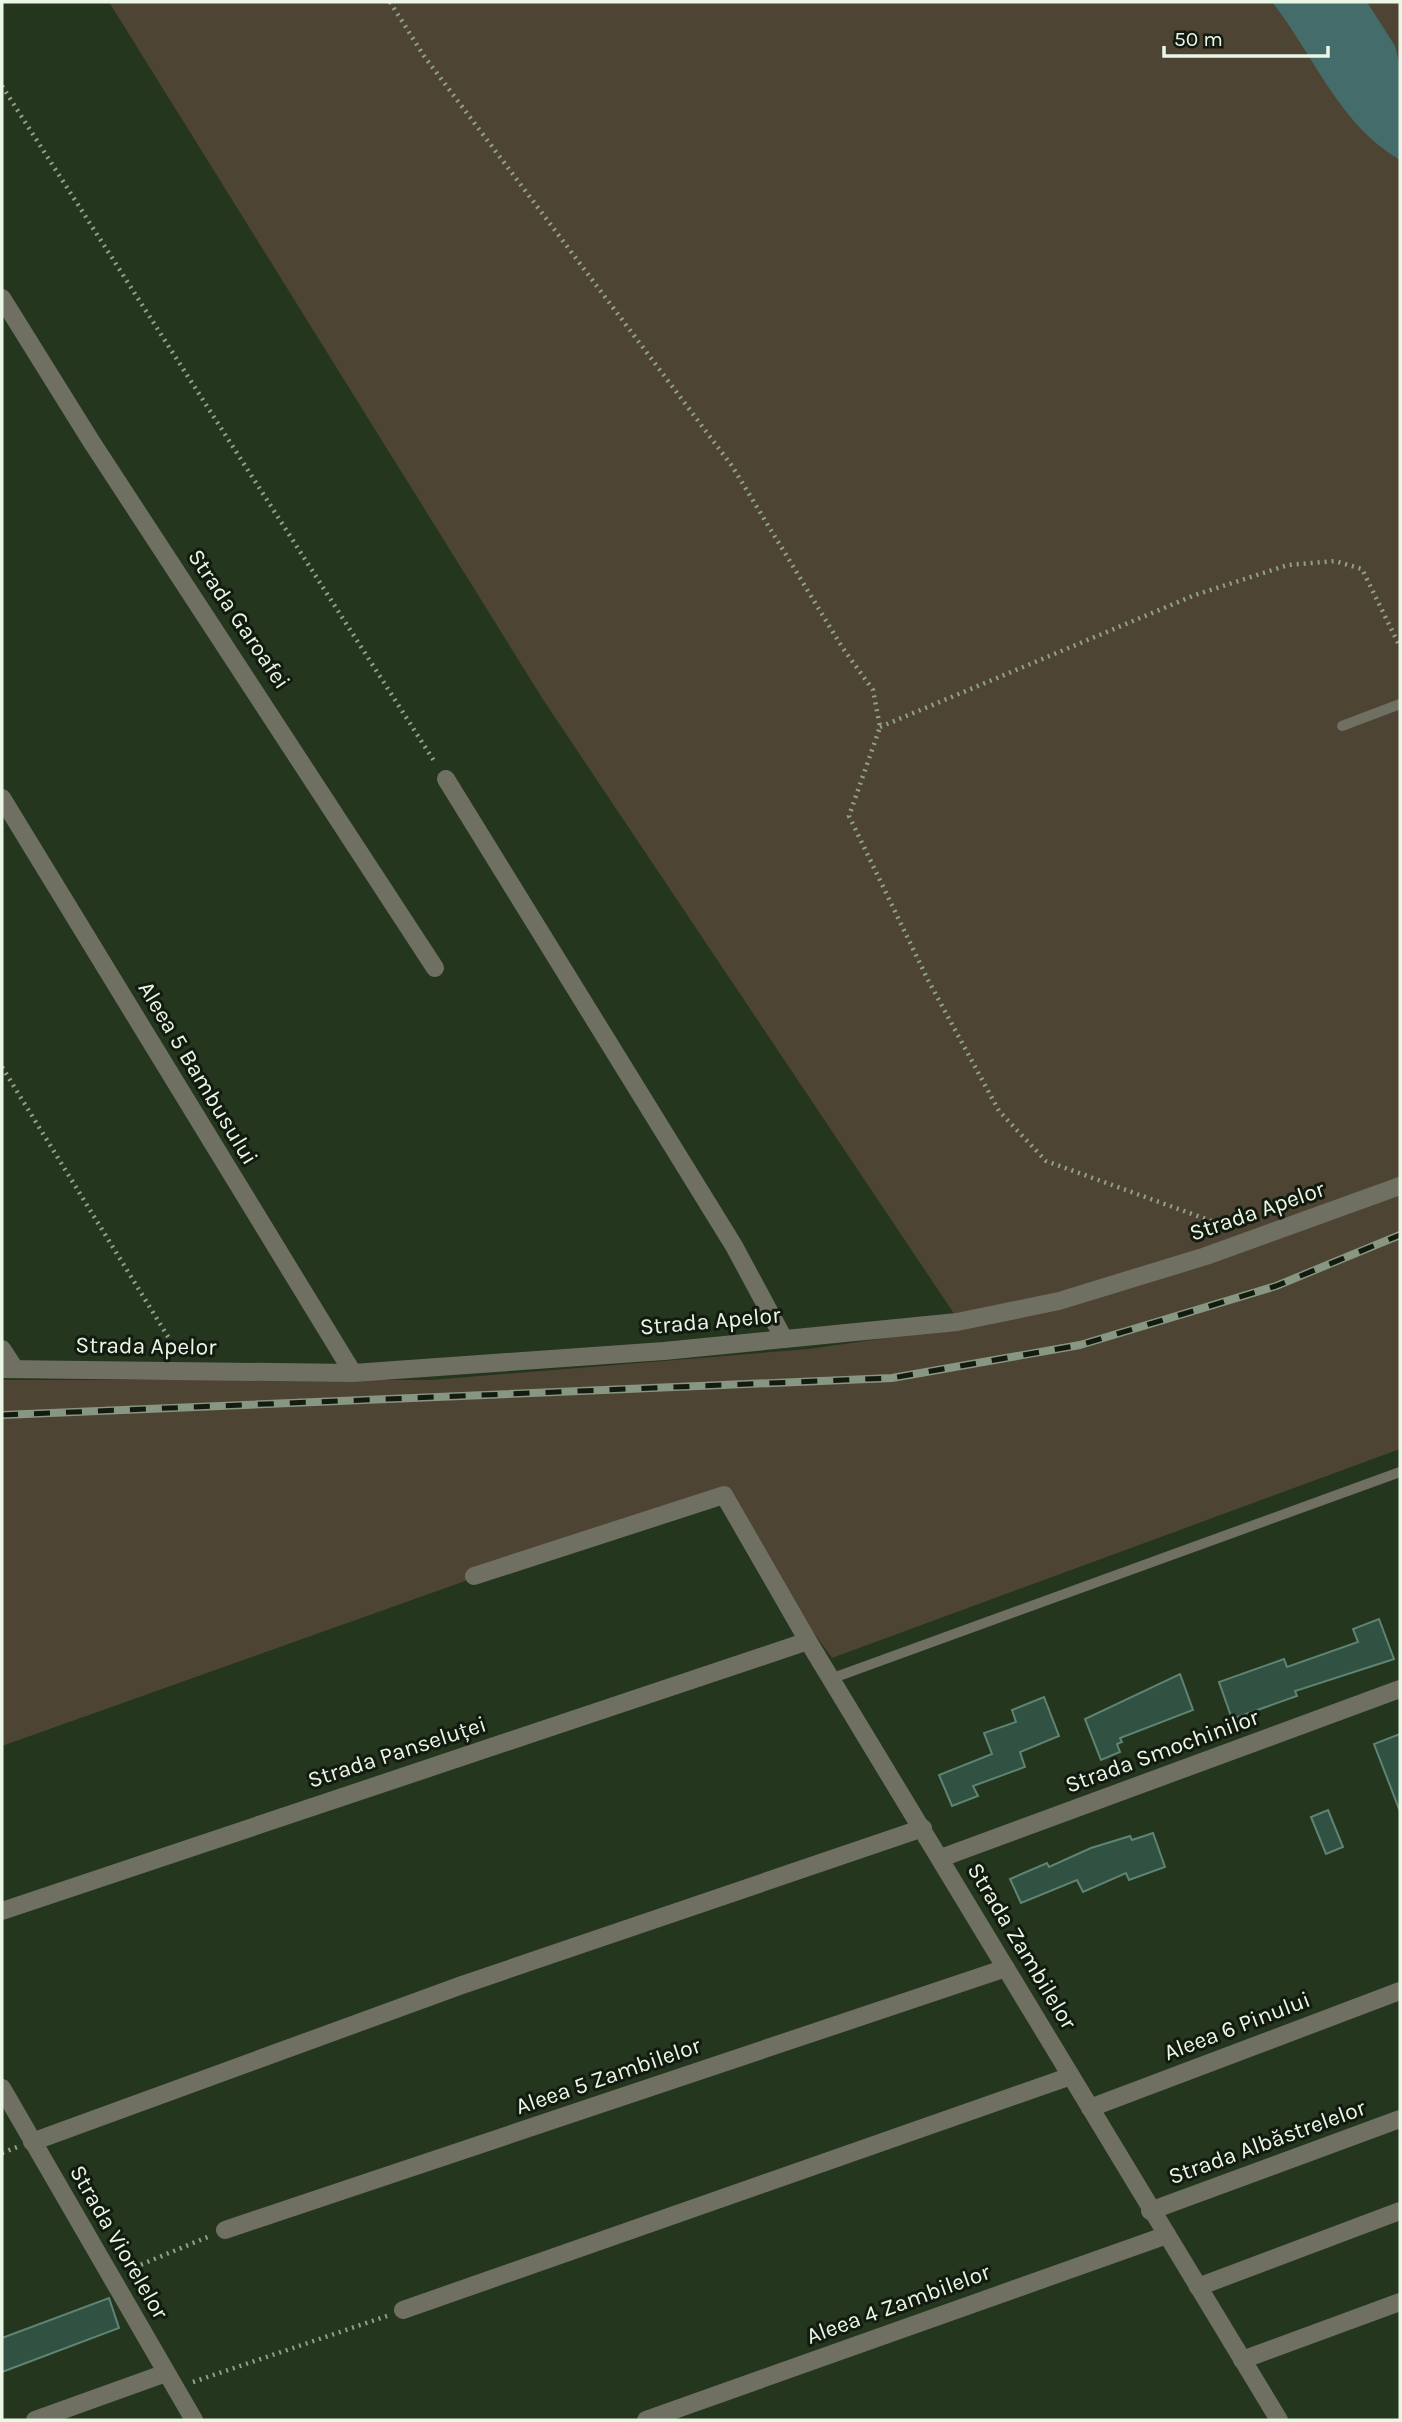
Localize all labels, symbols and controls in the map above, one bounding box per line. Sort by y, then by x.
scale bar [1164,14,1328,58]
text: 50 m [1174,27,1223,51]
street label: Strada Garoafei [182,544,296,694]
street label: Aleea 5 Bambusului [133,976,263,1170]
street label: Strada Apelor [1186,1175,1329,1247]
street label: Strada Apelor [639,1301,782,1341]
street label: Strada Apelor [75,1331,217,1361]
street label: Strada Smochinilor [1062,1703,1263,1799]
street label: Strada Panseluței [304,1710,490,1794]
street label: Strada Zambilelor [962,1858,1083,2035]
street label: Aleea 6 Pinului [1160,1986,1314,2066]
street label: Aleea 5 Zambilelor [512,2031,705,2120]
street label: Strada Albăstrelelor [1165,2094,1370,2190]
street label: Strada Viorelelor [64,2160,174,2324]
street label: Aleea 4 Zambilelor [802,2258,994,2350]

